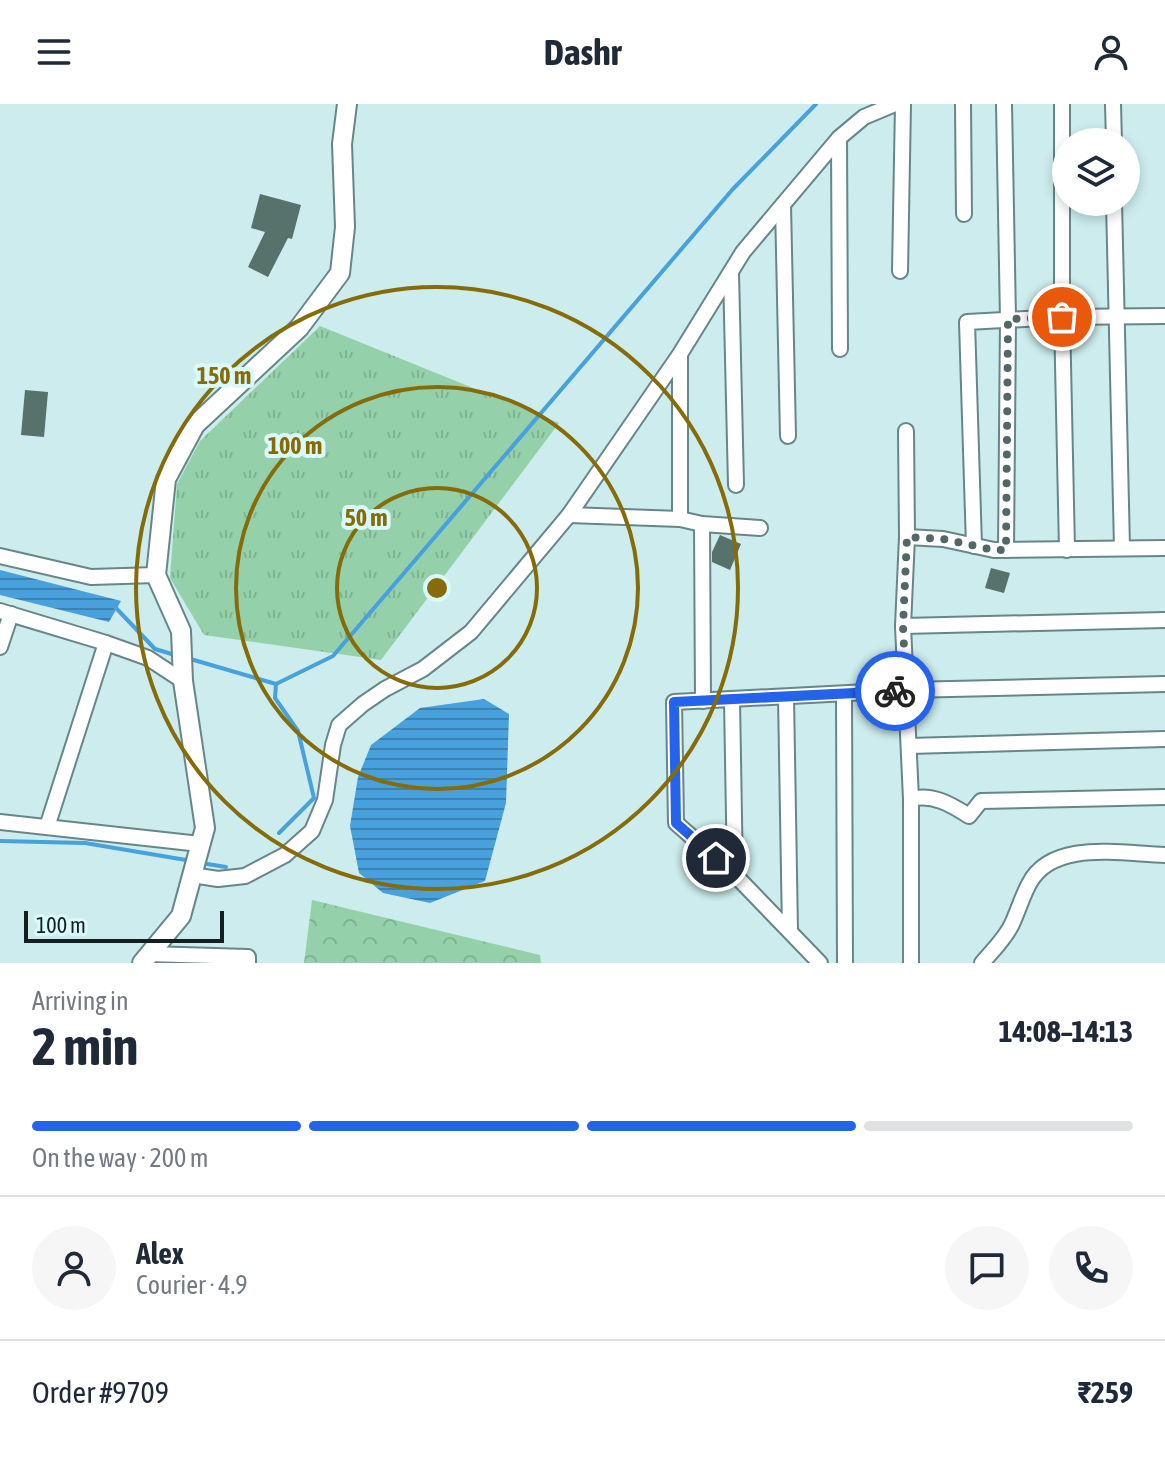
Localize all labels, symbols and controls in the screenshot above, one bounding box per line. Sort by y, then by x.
icon: menu [32,30,76,74]
icon: person [1089,30,1133,74]
text: Dashr [544,31,621,73]
map controls [1052,128,1140,216]
button: layers [1052,128,1140,216]
pin [1028,283,1096,351]
icon: bag [1040,295,1084,339]
text: 150 m [197,362,251,389]
text: 100 m [268,432,322,459]
text: 50 m [344,504,388,531]
centre of rings [423,574,451,602]
courier [855,651,935,731]
icon: bike [873,669,917,713]
pin [682,824,750,892]
icon: home [694,836,738,880]
scale bar [24,907,224,943]
text: 100 m [36,912,86,938]
text: Arriving in [32,986,129,1016]
text: 14:08–14:13 [998,1014,1133,1048]
text: 2 min [32,1016,138,1076]
text: On the way · 200 m [32,1143,209,1173]
button: person [32,1226,116,1310]
button: chat [945,1226,1029,1310]
button: phone [1049,1226,1133,1310]
text: Alex [136,1236,184,1270]
text: Courier · 4.9 [136,1270,247,1300]
text: Order #9709 [32,1375,169,1409]
text: ₹259 [1078,1375,1133,1409]

